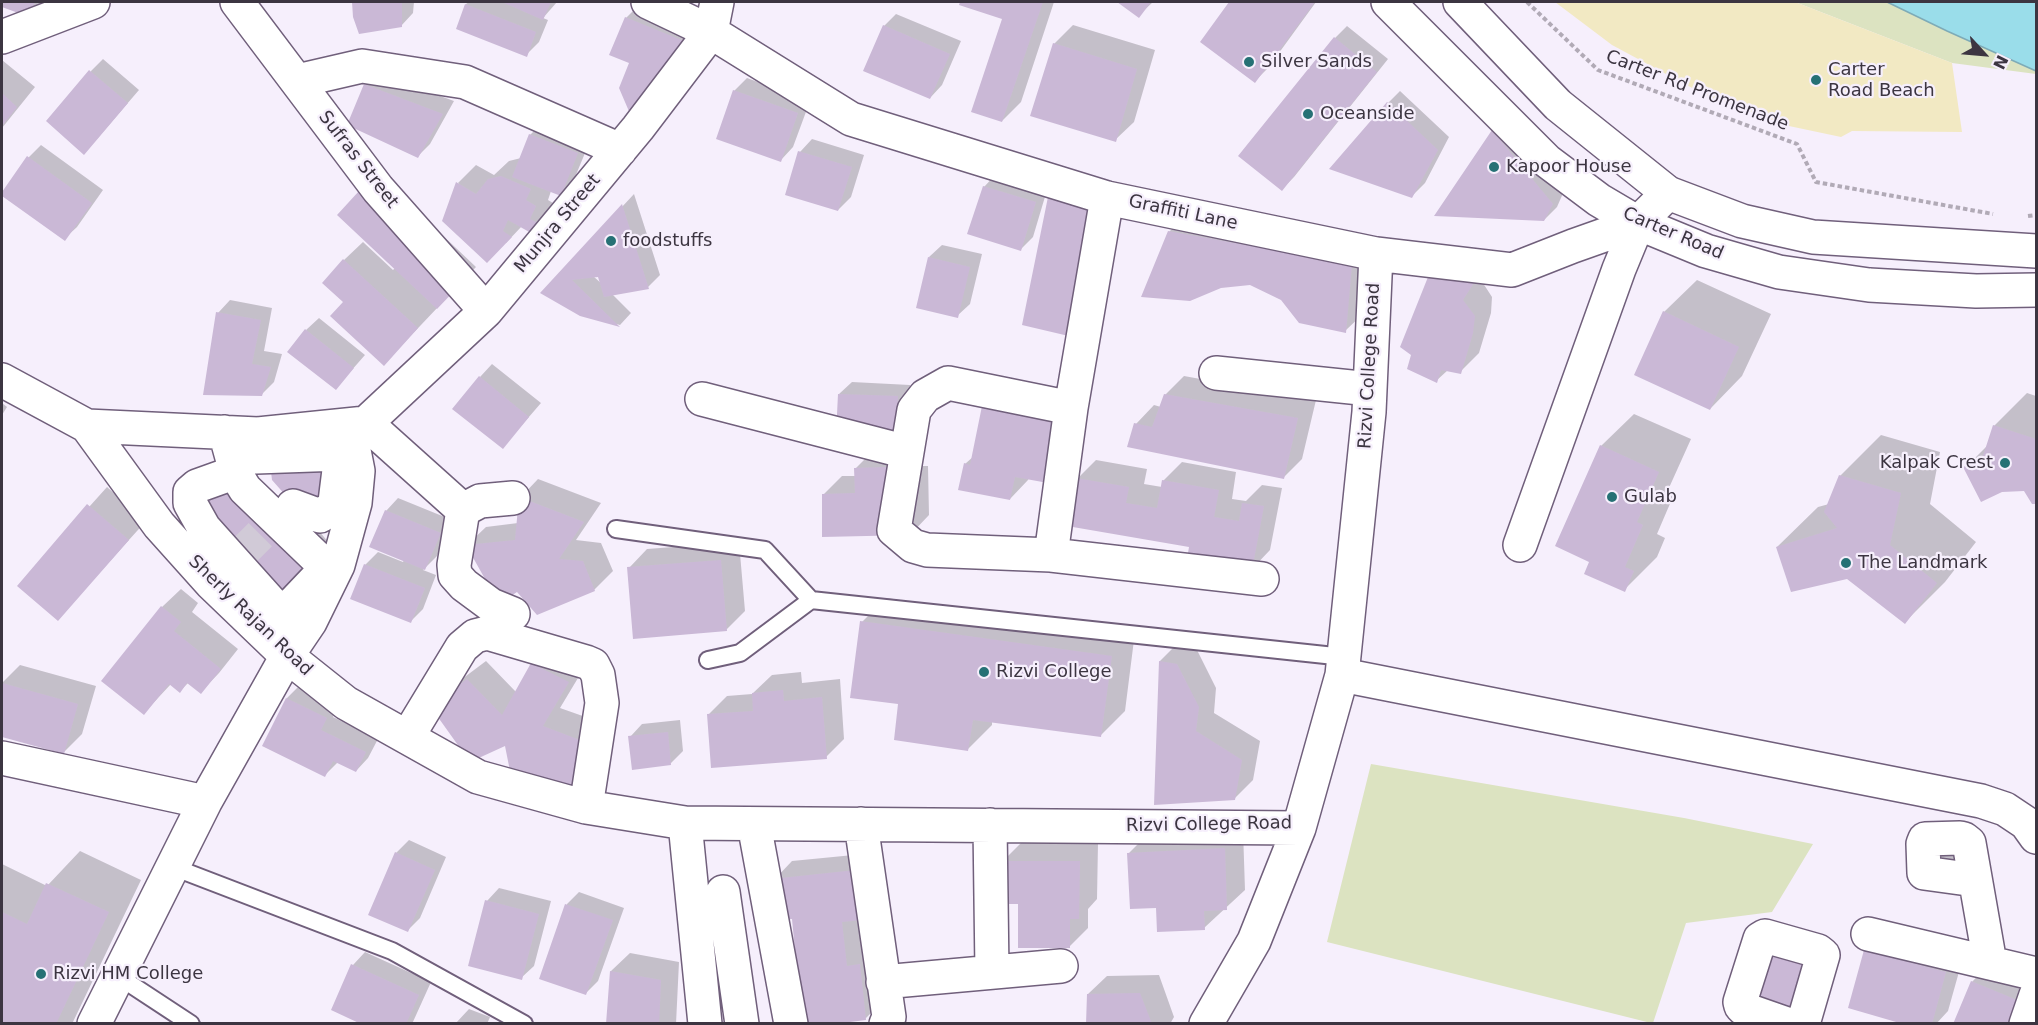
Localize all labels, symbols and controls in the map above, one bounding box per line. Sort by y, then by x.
north arrow [1954,24,2014,84]
street label: Carter Rd Promenade [1603,46,1791,136]
place label: Silver Sands [1261,51,1372,73]
text: N [1989,52,2012,72]
marker: Silver Sands [1242,55,1256,69]
place label: Carter Road Beach [1828,59,1935,101]
marker: Carter Road Beach [1809,73,1823,87]
place label: Oceanside [1320,103,1414,125]
street label: Sufras Street [313,107,403,213]
marker: Oceanside [1301,107,1315,121]
place label: Kapoor House [1506,156,1631,178]
marker: Kapoor House [1487,160,1501,174]
street label: Munjra Street [510,170,606,278]
street label: Graffiti Lane [1126,191,1240,235]
street label: Carter Road [1619,203,1727,265]
place label: foodstuffs [623,230,712,252]
marker: foodstuffs [604,234,618,248]
street label: Rizvi College Road [1355,282,1385,450]
place label: Kalpak Crest [1880,452,1993,474]
marker: Kalpak Crest [1998,456,2012,470]
place label: Gulab [1624,486,1677,508]
marker: Gulab [1605,490,1619,504]
street label: Sherly Rajan Road [183,551,317,681]
place label: The Landmark [1858,552,1987,574]
marker: The Landmark [1839,556,1853,570]
place label: Rizvi College [996,661,1111,683]
marker: Rizvi College [977,665,991,679]
street label: Rizvi College Road [1126,813,1292,837]
place label: Rizvi HM College [53,963,203,985]
marker: Rizvi HM College [34,967,48,981]

